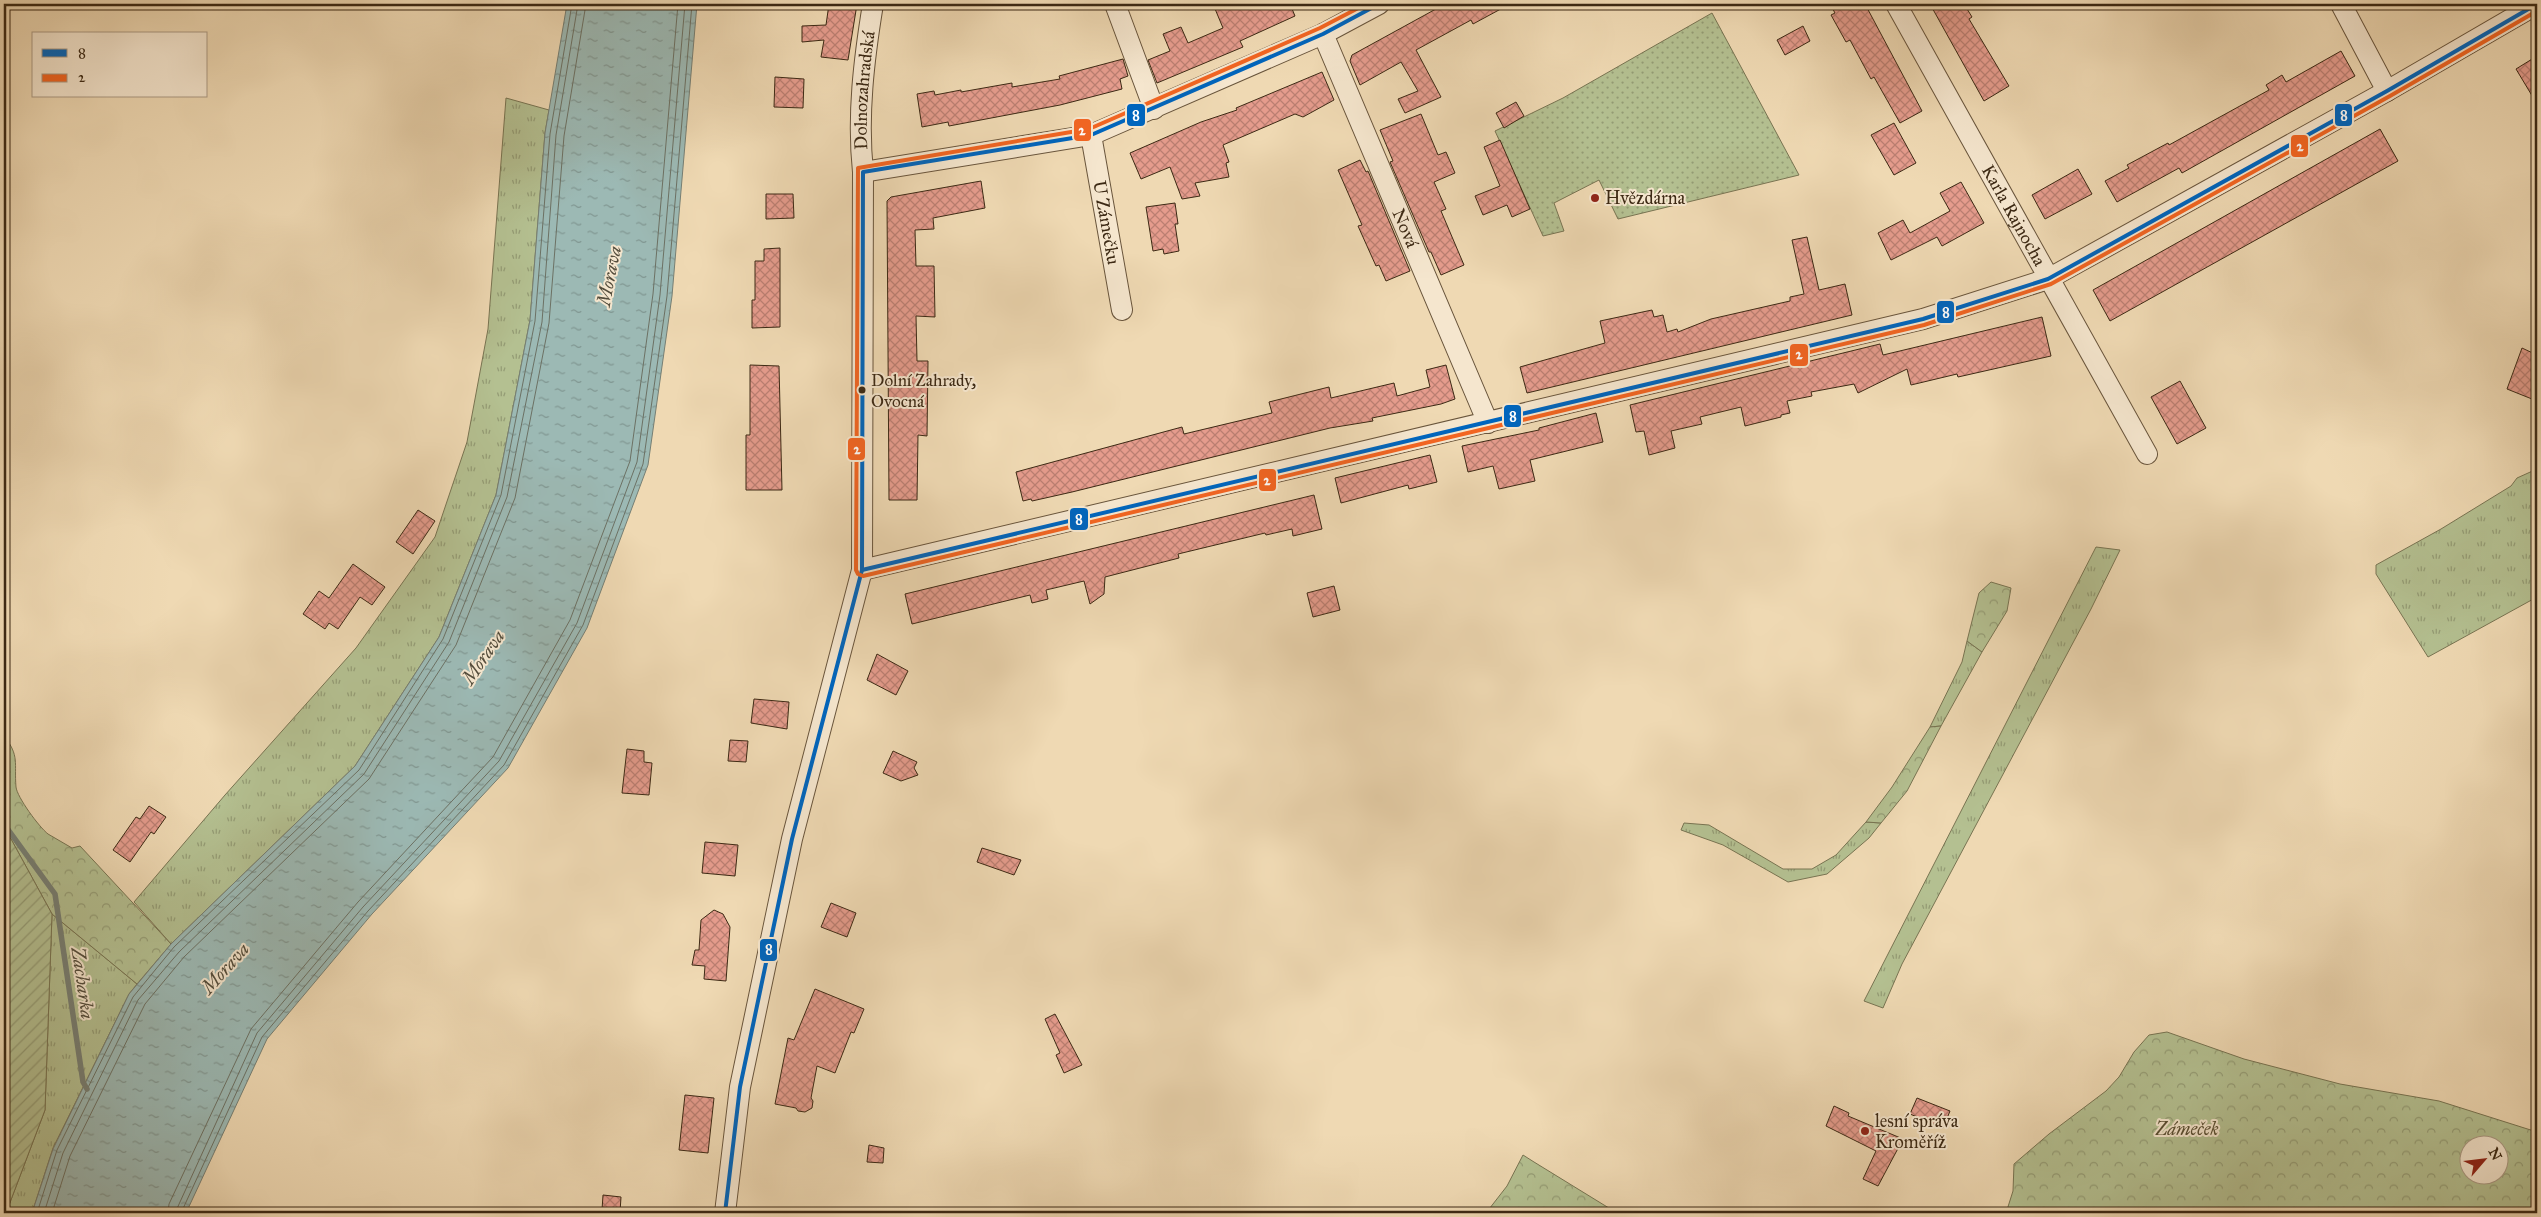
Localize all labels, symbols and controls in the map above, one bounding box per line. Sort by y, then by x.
street label: Dolnozahradská [850,29,880,150]
legend [32,32,208,98]
text: 8 [78,44,86,62]
text: 2 [78,68,86,86]
line badge: 8 [1126,103,1146,127]
line badge: 8 [2334,103,2353,127]
text: 8 [1132,107,1140,124]
text: 8 [2340,107,2348,124]
line badge: 2 [1073,118,1092,142]
text: 2 [1079,122,1087,139]
line badge: 2 [2290,134,2309,158]
text: 2 [2297,138,2305,155]
street label: Karla Rajnocha [1977,161,2051,270]
street label: U Zámečku [1088,179,1125,267]
place label: Hvězdárna [1605,187,1686,209]
marker: Hvězdárna [1589,192,1601,204]
street label: Nová [1387,205,1424,251]
water label: Morava [592,244,626,310]
line badge: 8 [1936,300,1955,324]
text: 8 [1942,304,1950,321]
line badge: 2 [1789,343,1809,367]
text: 2 [1796,346,1804,363]
place label: Dolní Zahrady, Ovocná [871,370,976,412]
marker: Dolní Zahrady, Ovocná [857,385,867,395]
line badge: 8 [1503,404,1522,428]
text: 8 [1509,408,1517,425]
line badge: 2 [847,437,866,461]
text: 2 [854,441,862,458]
line badge: 2 [1258,468,1277,492]
text: 2 [1264,472,1272,489]
line badge: 8 [1069,507,1089,531]
text: 8 [1075,511,1083,528]
water label: Morava [455,625,510,690]
water label: Morava [195,938,254,1000]
line badge: 8 [759,938,778,962]
text: 8 [765,941,773,958]
water label: Zacharka [66,945,99,1020]
place label: lesní správa Kroměříž [1875,1110,1959,1153]
park label: Zámeček [2155,1118,2218,1140]
marker: lesní správa Kroměříž [1859,1125,1871,1137]
north arrow [2458,1134,2508,1184]
text: N [2485,1145,2505,1163]

